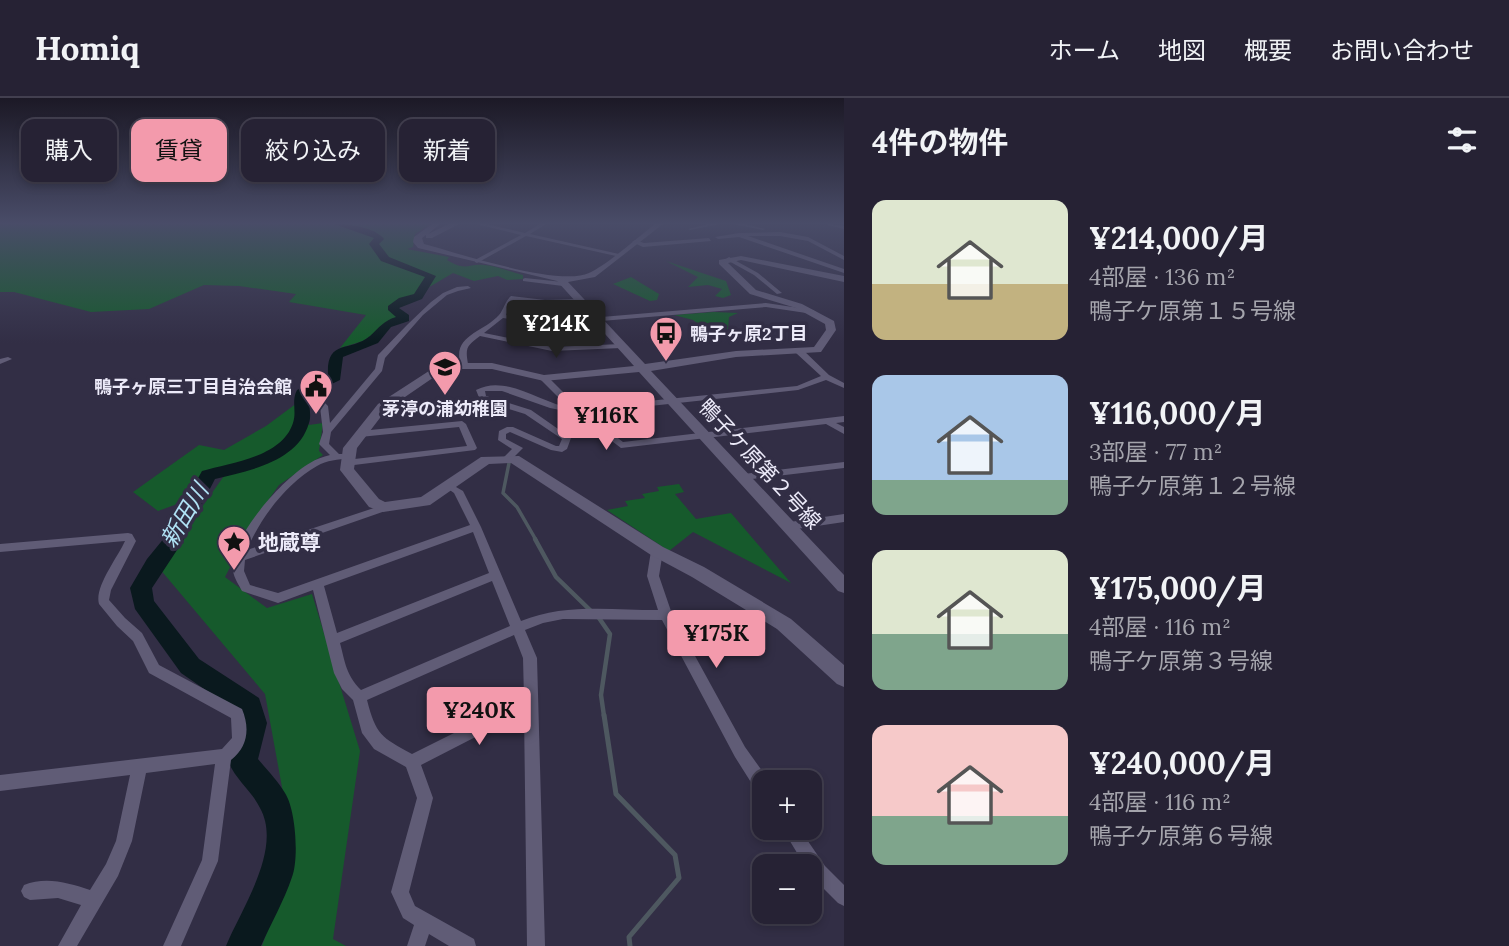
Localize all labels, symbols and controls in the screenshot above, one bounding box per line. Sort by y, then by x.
text: Homiq [35,27,140,69]
text: ホーム [1049,35,1120,66]
text: 地図 [1158,35,1206,66]
text: 概要 [1244,35,1292,66]
text: お問い合わせ [1330,35,1474,66]
chip: 購入 [21,119,117,182]
chip: 賃貸 [131,119,227,182]
chip: 絞り込み [241,119,385,182]
chip: 新着 [399,119,495,182]
icon: filters [1443,121,1481,159]
text: 4件の物件 [872,123,1008,161]
text: ¥214,000/月 [1089,219,1269,257]
icon: home [928,228,1012,312]
text: 4部屋 · 136 m² [1089,262,1235,291]
text: 鴨子ケ原第１５号線 [1089,296,1296,325]
pin: ¥214K [507,300,605,360]
text: ¥214K [522,308,590,337]
bus stop icon: 鴨子ヶ原2丁目 [647,314,685,363]
place label: 鴨子ヶ原2丁目 [690,322,808,345]
school or university icon: 茅渟の浦幼稚園 [426,348,464,397]
public building icon: 鴨子ヶ原三丁目自治会館 [297,367,335,416]
place label: 鴨子ヶ原三丁目自治会館 [94,375,292,398]
pin: ¥116K [557,392,655,452]
street label: 鴨子ケ原第２号線 [693,393,827,535]
text: ¥116,000/月 [1089,394,1266,432]
place label: 茅渟の浦幼稚園 [382,397,508,420]
text: ¥116K [574,400,638,429]
icon: home [928,403,1012,487]
text: 3部屋 · 77 m² [1089,437,1222,466]
text: 鴨子ケ原第１２号線 [1089,471,1296,500]
water label: 新田川 [154,475,216,552]
place icon: 地蔵尊 [215,523,253,572]
place label: 地蔵尊 [258,529,321,556]
text: ¥175,000/月 [1089,569,1266,607]
icon: home [928,578,1012,662]
pin: ¥175K [667,610,765,670]
text: 4部屋 · 116 m² [1089,612,1231,641]
text: ¥175K [683,618,749,647]
text: 鴨子ケ原第３号線 [1089,646,1273,675]
pin: ¥240K [430,688,528,747]
text: ¥240K [443,695,515,724]
text: ¥240,000/月 [1089,744,1275,782]
icon: home [928,753,1012,837]
map controls [752,770,822,924]
button: + [752,770,822,840]
text: 4部屋 · 116 m² [1089,787,1231,816]
text: 鴨子ケ原第６号線 [1089,821,1273,850]
button: − [752,854,822,924]

